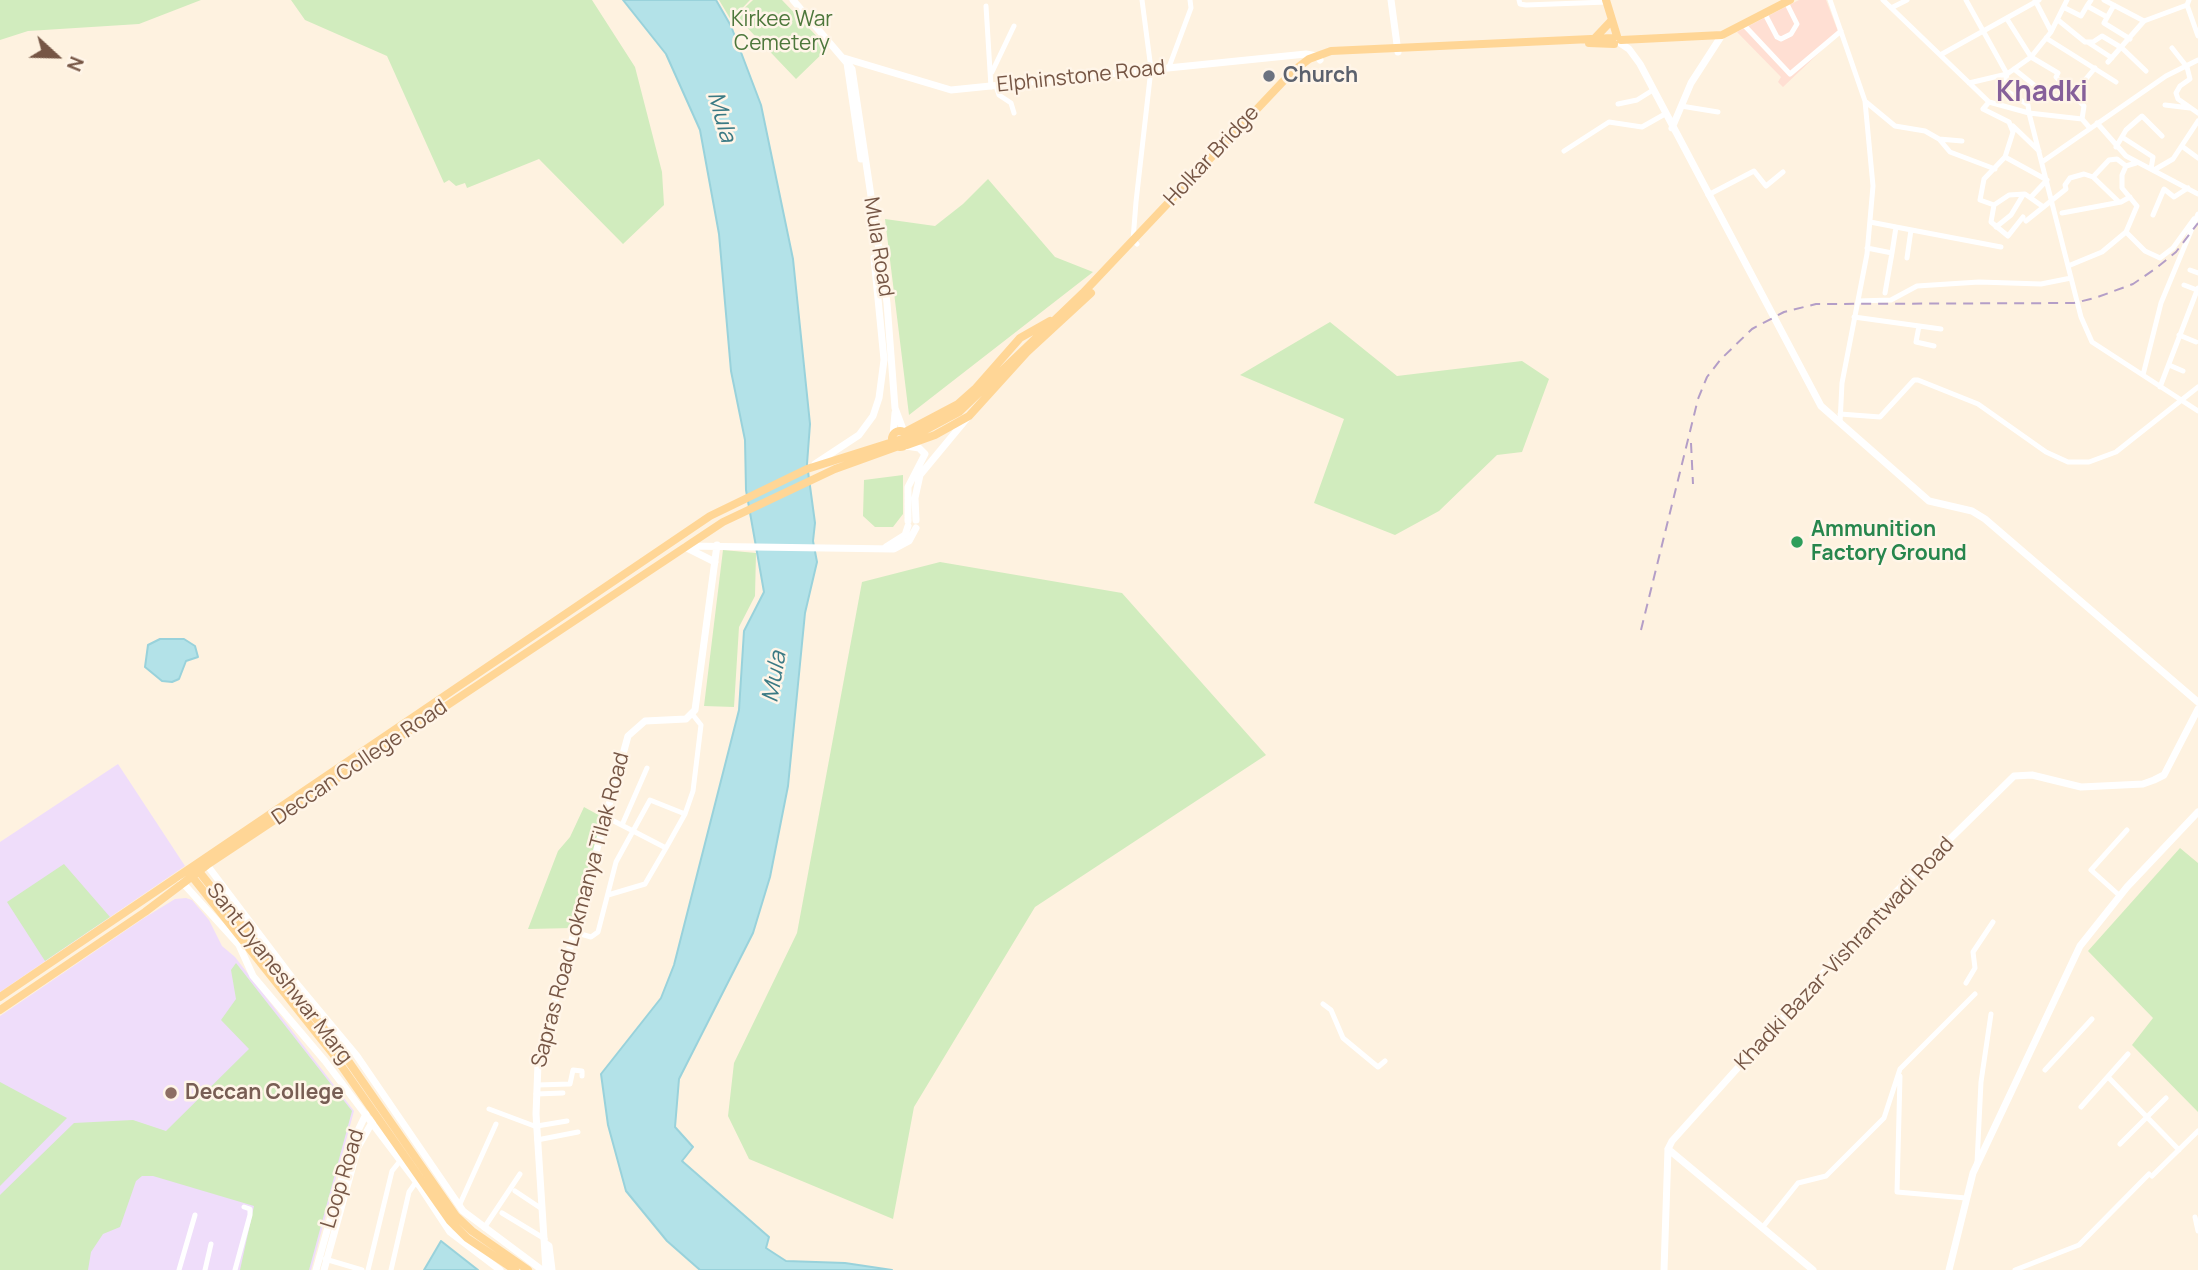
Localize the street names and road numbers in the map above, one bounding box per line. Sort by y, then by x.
street label: Elphinstone Road [996,56,1166,98]
street label: Holkar Bridge [1159,101,1265,211]
street label: Mula Road [858,195,898,299]
street label: Deccan College Road [268,695,452,831]
street label: Sapras Road Lokmanya Tilak Road [527,750,635,1070]
street label: Khadki Bazar-Vishrantwadi Road [1730,832,1960,1076]
street label: Sant Dyaneshwar Marg [201,879,357,1069]
street label: Loop Road [316,1127,370,1231]

